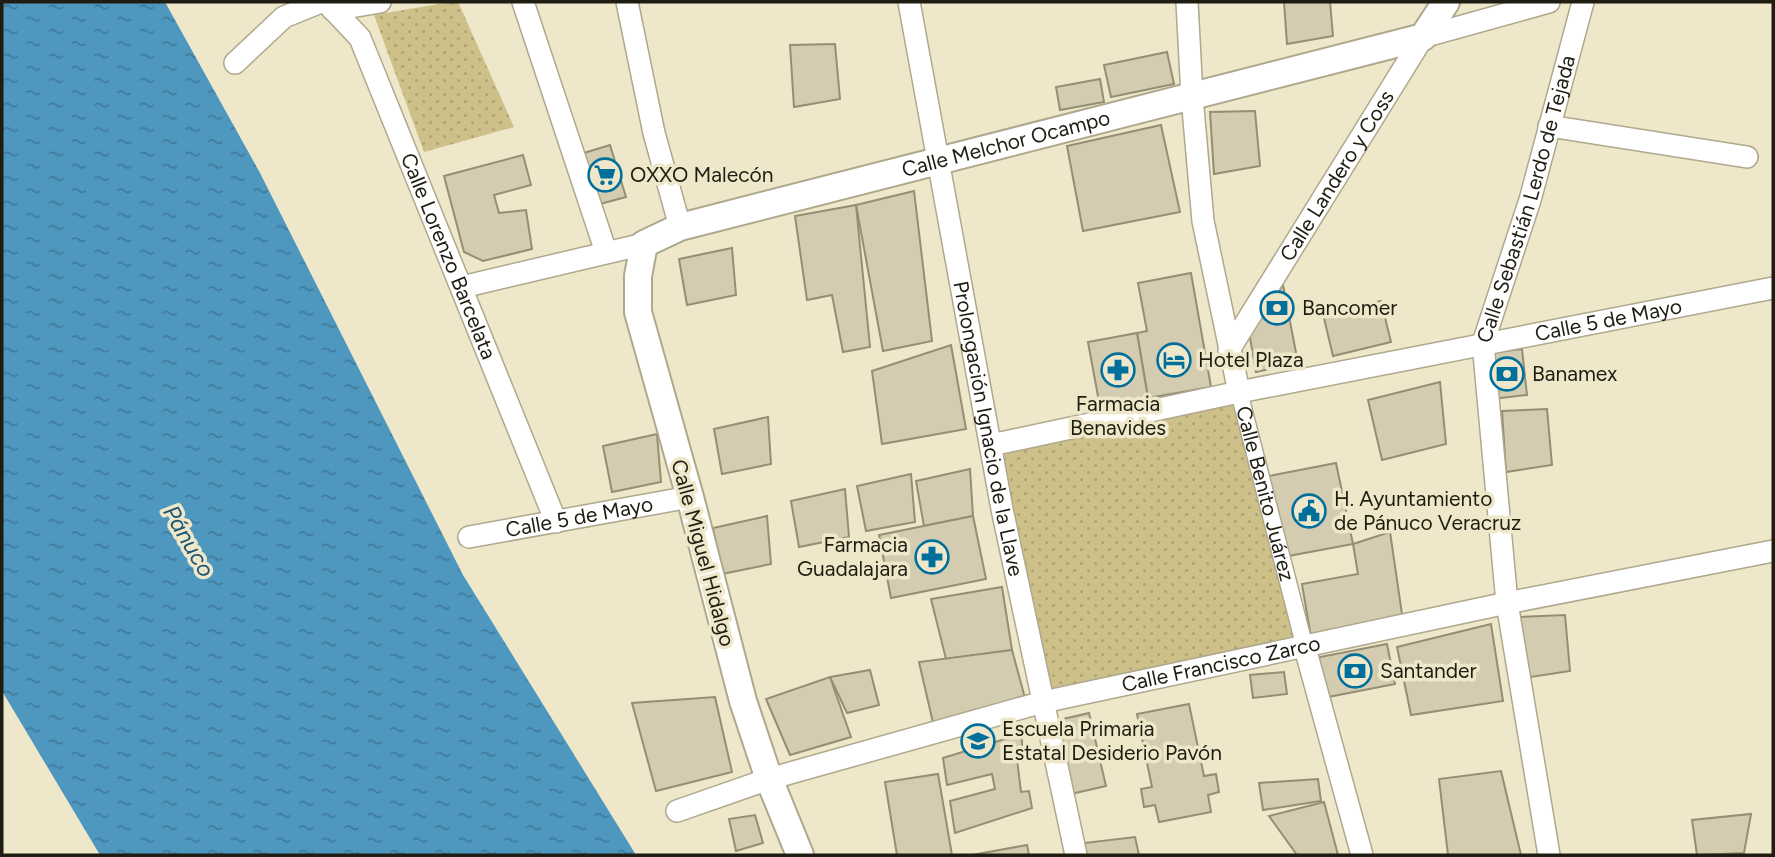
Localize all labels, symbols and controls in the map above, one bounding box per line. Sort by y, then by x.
street label: Calle Sebastián Lerdo de Tejada [1471,52,1580,346]
street label: Calle Landero y Coss [1274,85,1399,266]
street label: Calle Melchor Ocampo [899,105,1113,182]
street label: Calle Lorenzo Barcelata [396,149,502,363]
supermarket icon: OXXO Malecón [586,156,624,194]
place label: OXXO Malecón [630,162,773,187]
street label: Prolongación Ignacio de la Llave [948,279,1029,579]
bank icon: Bancomer [1258,289,1296,327]
street label: Calle 5 de Mayo [1533,293,1684,346]
place label: Bancomer [1302,295,1397,320]
hotel icon: Hotel Plaza [1155,341,1193,379]
place label: Hotel Plaza [1198,347,1304,372]
pharmacy icon: Farmacia Benavides [1099,351,1137,389]
bank icon: Banamex [1488,355,1526,393]
place label: Banamex [1532,361,1617,386]
place label: Farmacia Benavides [1070,391,1166,440]
street label: Calle Benito Juárez [1231,403,1300,584]
street label: Calle Miguel Hidalgo [666,457,740,649]
place label: H. Ayuntamiento de Pánuco Veracruz [1334,486,1521,535]
street label: Calle 5 de Mayo [503,491,655,542]
public building icon: H. Ayuntamiento de Pánuco Veracruz [1290,492,1328,530]
water label: Pánuco [157,500,221,582]
place label: Farmacia Guadalajara [797,532,908,581]
pharmacy icon: Farmacia Guadalajara [913,538,951,576]
street label: Calle Francisco Zarco [1119,630,1322,697]
bank icon: Santander [1336,652,1374,690]
place label: Santander [1380,658,1477,683]
place label: Escuela Primaria Estatal Desiderio Pavón [1002,716,1222,765]
school or university icon: Escuela Primaria Estatal Desiderio Pavón [959,722,997,760]

